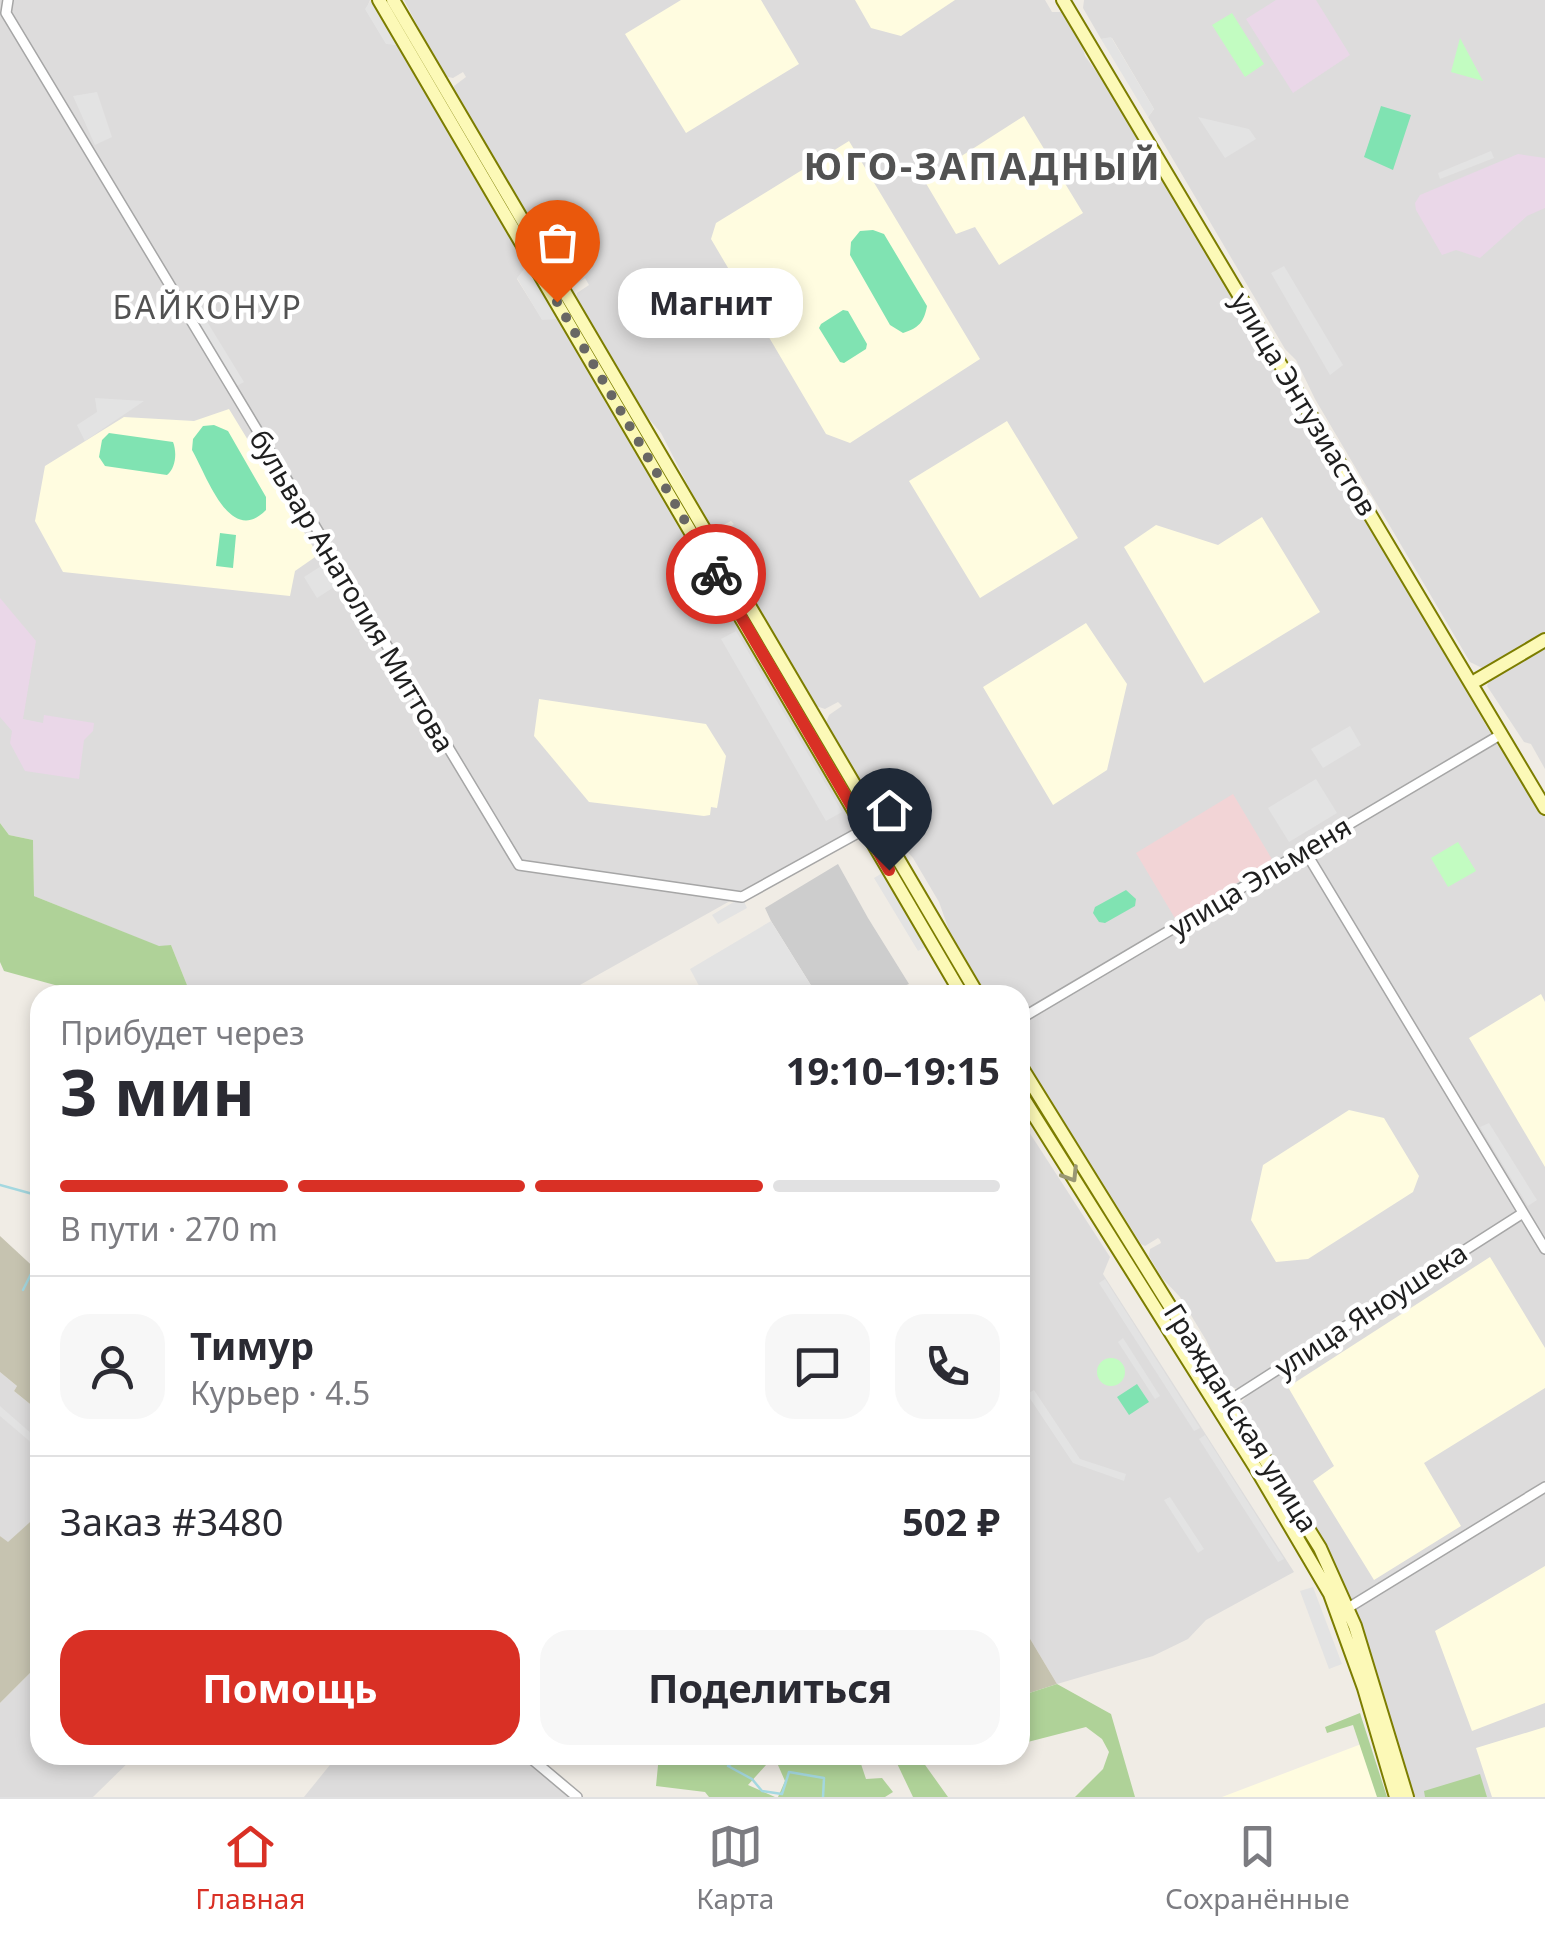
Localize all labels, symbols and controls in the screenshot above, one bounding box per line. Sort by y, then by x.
district label: ЮГО-ЗАПАДНЫЙ [804,139,1162,191]
pin [515,200,600,303]
icon: bag [530,215,585,270]
callout: Магнит [617,267,802,337]
text: Магнит [649,281,772,324]
street label: улица Энтузиастов [1223,284,1387,522]
district label: БАЙКОНУР [113,285,303,328]
street label: бульвар Анатолия Миттова [241,422,464,759]
courier [666,524,766,624]
icon: bike [689,547,744,602]
pin [847,768,932,871]
icon: home [862,783,917,838]
street label: улица Эльменя [1161,807,1358,946]
text: Прибудет через [60,1011,305,1054]
text: 19:10–19:15 [786,1044,1000,1096]
text: 3 мин [60,1047,255,1135]
one-way arrow [1059,1164,1078,1182]
text: В пути · 270 m [60,1207,278,1250]
street label: улица Яноушека [1267,1233,1474,1386]
street label: Гражданская улица [1156,1296,1328,1539]
button: person [60,1314,165,1419]
button: chat [765,1314,870,1419]
button: phone [895,1314,1000,1419]
text: Тимур [190,1319,314,1371]
text: Курьер · 4.5 [190,1371,370,1414]
text: Заказ #3480 [60,1495,284,1547]
text: 502 ₽ [902,1495,1000,1547]
button: Помощь [60,1630,520,1745]
button: Поделиться [540,1630,1000,1745]
tab: Главная [195,1819,305,1917]
tab: Карта [696,1819,774,1917]
tab: Сохранённые [1165,1819,1350,1917]

